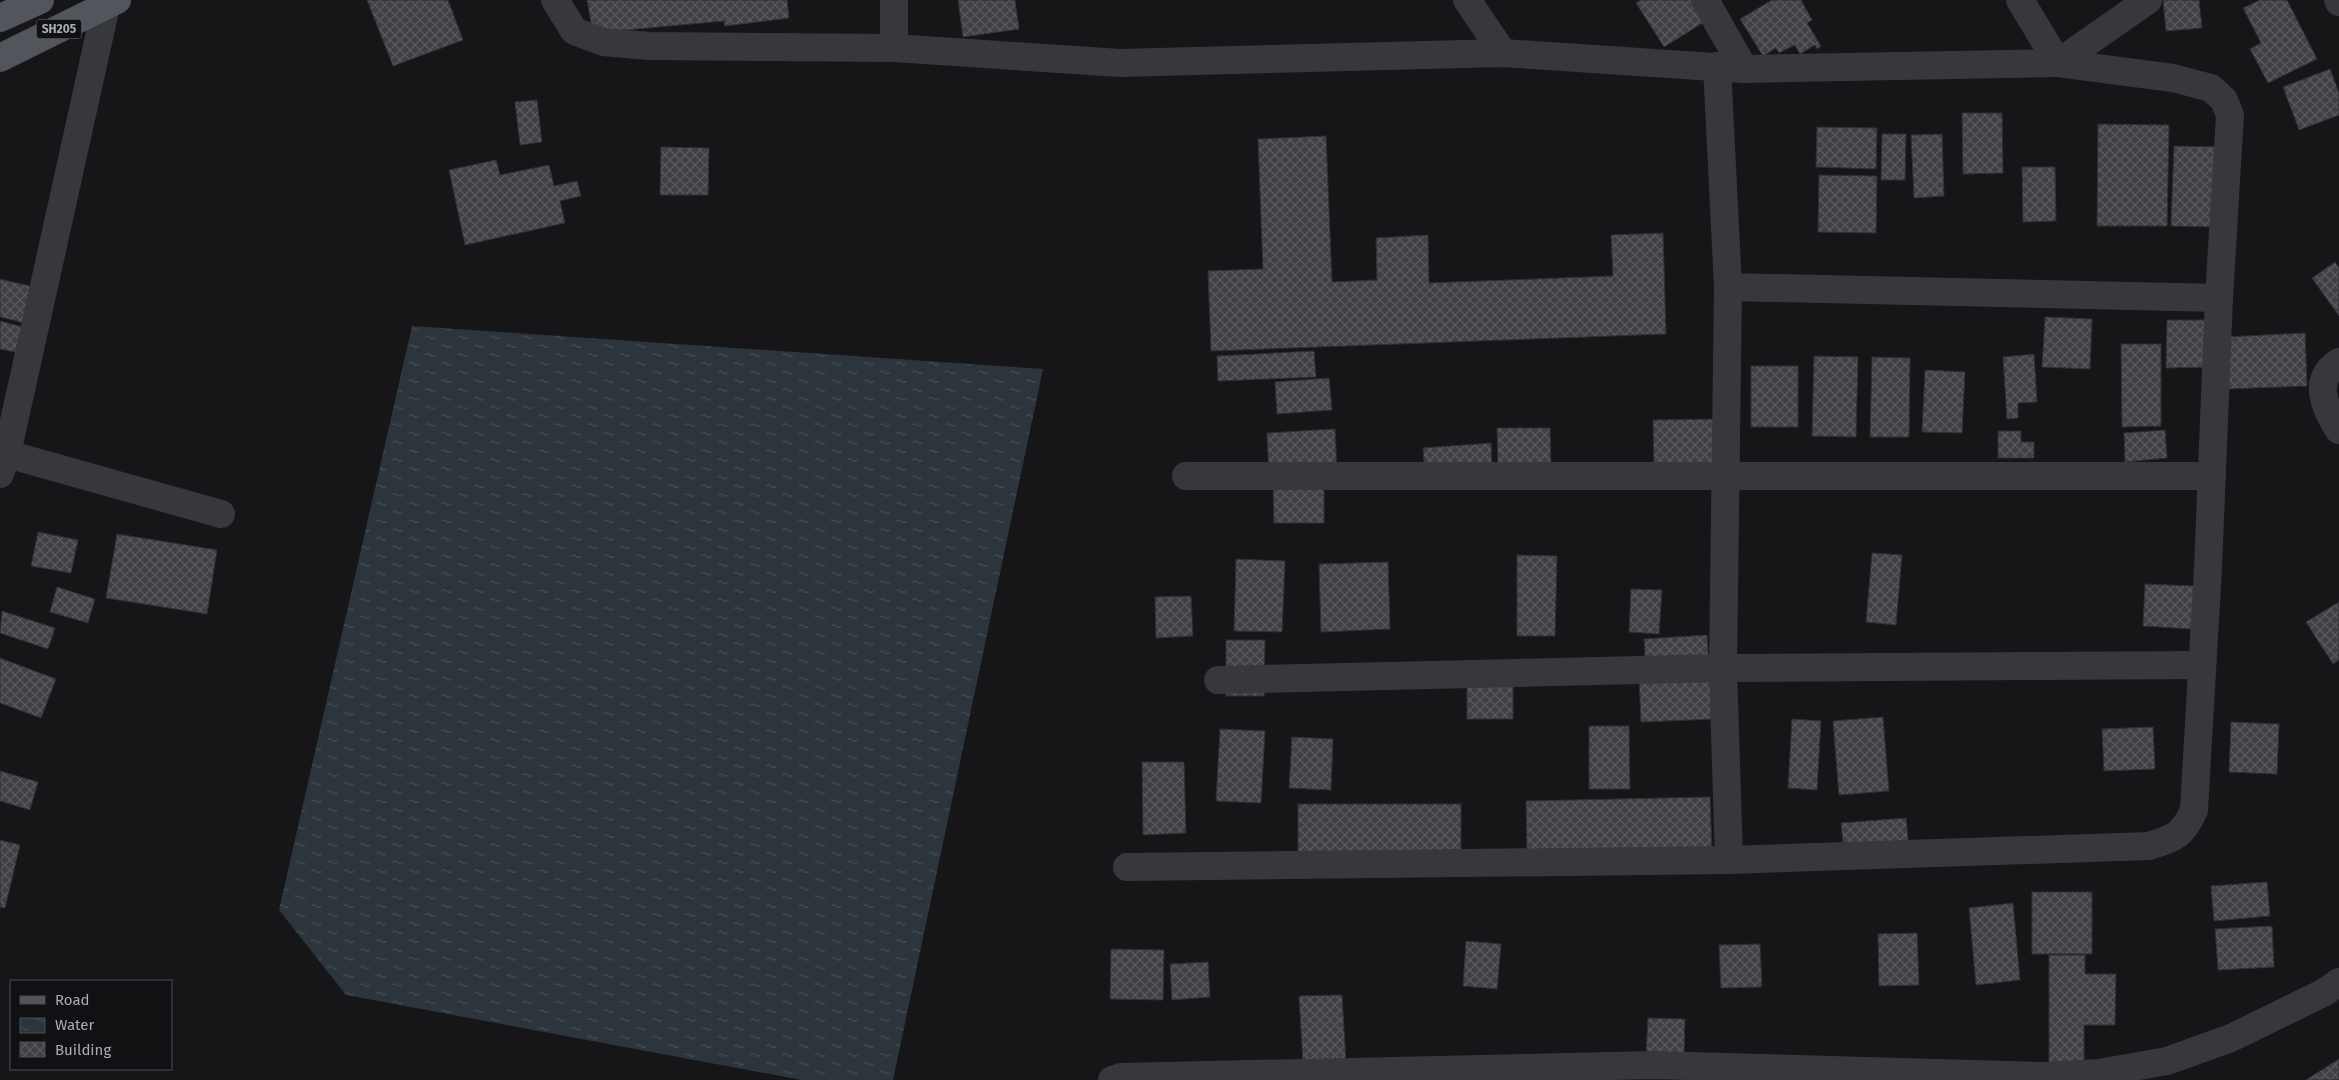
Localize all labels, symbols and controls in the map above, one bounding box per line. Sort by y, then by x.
road number: SH205 [36,20,82,38]
legend [10,980,172,1070]
text: Road [55,991,90,1009]
text: Water [55,1016,94,1034]
text: Building [55,1041,111,1059]

